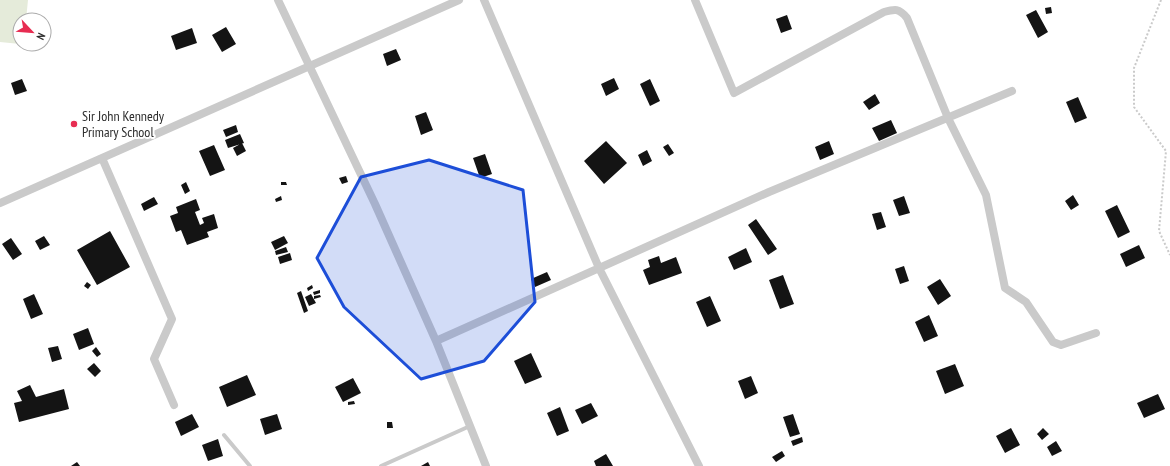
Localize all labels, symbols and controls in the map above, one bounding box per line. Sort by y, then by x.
north arrow [12,12,52,52]
text: N [33,31,49,42]
place label: Sir John Kennedy Primary School [82,107,165,141]
marker: Sir John Kennedy Primary School [69,119,79,129]

